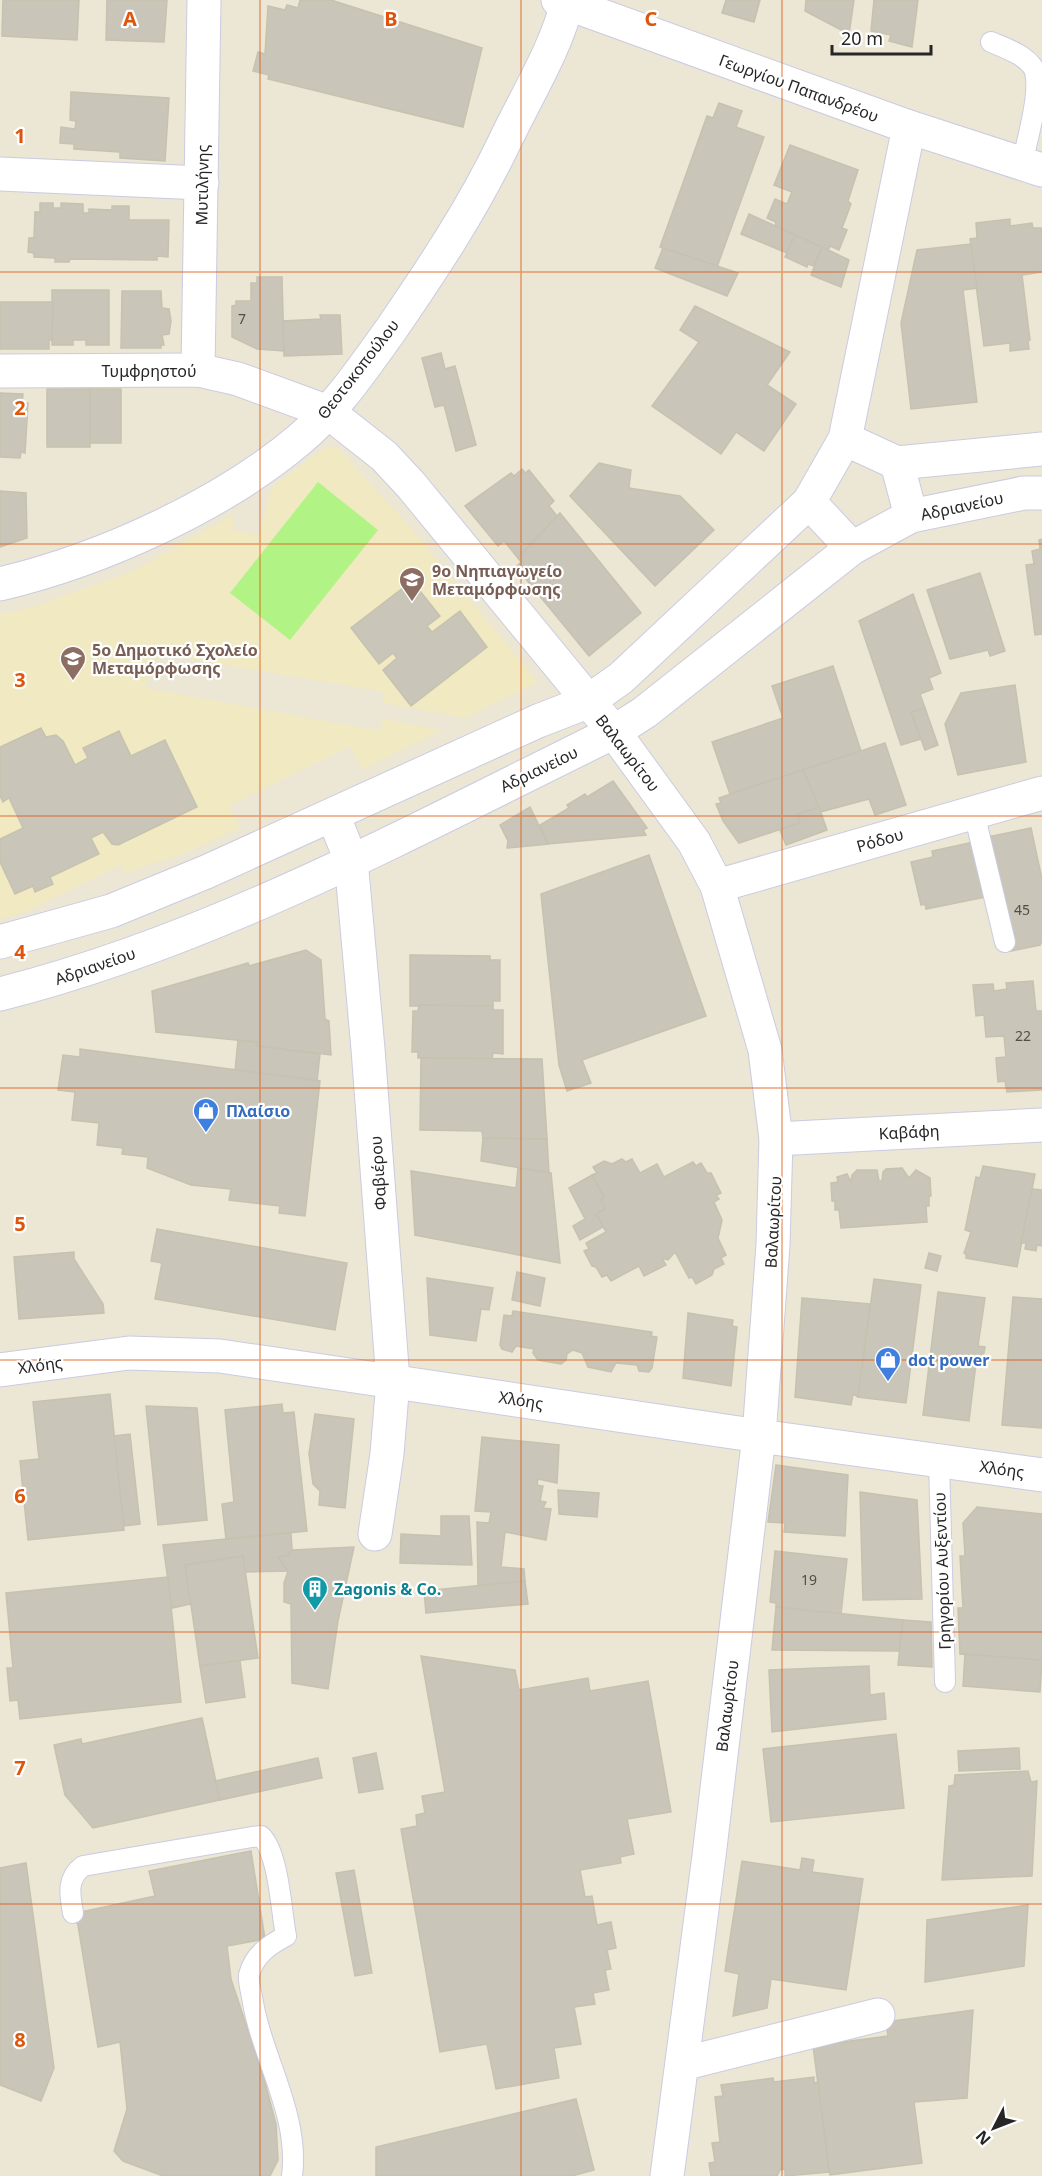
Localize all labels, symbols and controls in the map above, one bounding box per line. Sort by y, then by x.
text: A [123,5,137,32]
text: B [384,5,398,32]
text: C [645,5,658,32]
scale bar [832,18,931,56]
text: 20 m [841,26,883,50]
street label: Γεωργίου Παπανδρέου [716,49,882,127]
text: 1 [14,122,26,149]
street label: Μυτιλήνης [190,144,214,226]
house number: 7 [238,309,246,328]
street label: Θεοτοκοπούλου [312,315,404,423]
street label: Τυμφρηστού [101,360,197,382]
text: 2 [14,394,26,421]
street label: Αδριανείου [919,486,1005,526]
place label: 9ο Νηπιαγωγείο Μεταμόρφωσης [432,560,562,600]
school or university icon: 9ο Νηπιαγωγείο Μεταμόρφωσης [397,565,427,603]
place label: 5ο Δημοτικό Σχολείο Μεταμόρφωσης [92,639,258,679]
school or university icon: 5ο Δημοτικό Σχολείο Μεταμόρφωσης [58,644,88,682]
text: 3 [14,666,26,693]
street label: Βαλαωρίτου [591,710,665,796]
street label: Αδριανείου [496,741,582,797]
street label: Ρόδου [854,823,906,857]
house number: 45 [1014,900,1030,919]
text: 4 [14,938,26,965]
street label: Αδριανείου [52,942,138,990]
house number: 22 [1015,1026,1031,1045]
shop icon: Πλαίσιο [191,1096,221,1134]
place label: Πλαίσιο [226,1100,290,1122]
street label: Καβάφη [878,1119,940,1145]
street label: Φαβιέρου [364,1135,392,1211]
street label: Βαλαωρίτου [760,1175,786,1269]
text: 5 [14,1210,26,1237]
shop icon: dot power [873,1345,903,1383]
place label: dot power [908,1349,989,1371]
street label: Χλόης [16,1351,64,1379]
street label: Χλόης [497,1386,545,1414]
street label: Χλόης [978,1455,1026,1483]
text: 6 [14,1482,26,1509]
street label: Γρηγορίου Αυξεντίου [928,1492,956,1650]
house number: 19 [801,1570,817,1589]
building icon: Zagonis & Co. [300,1574,330,1612]
place label: Zagonis & Co. [334,1578,441,1600]
street label: Βαλαωρίτου [710,1659,744,1753]
text: 7 [14,1754,26,1781]
text: 8 [14,2026,26,2053]
north arrow [964,2098,1024,2158]
text: N [970,2126,995,2150]

